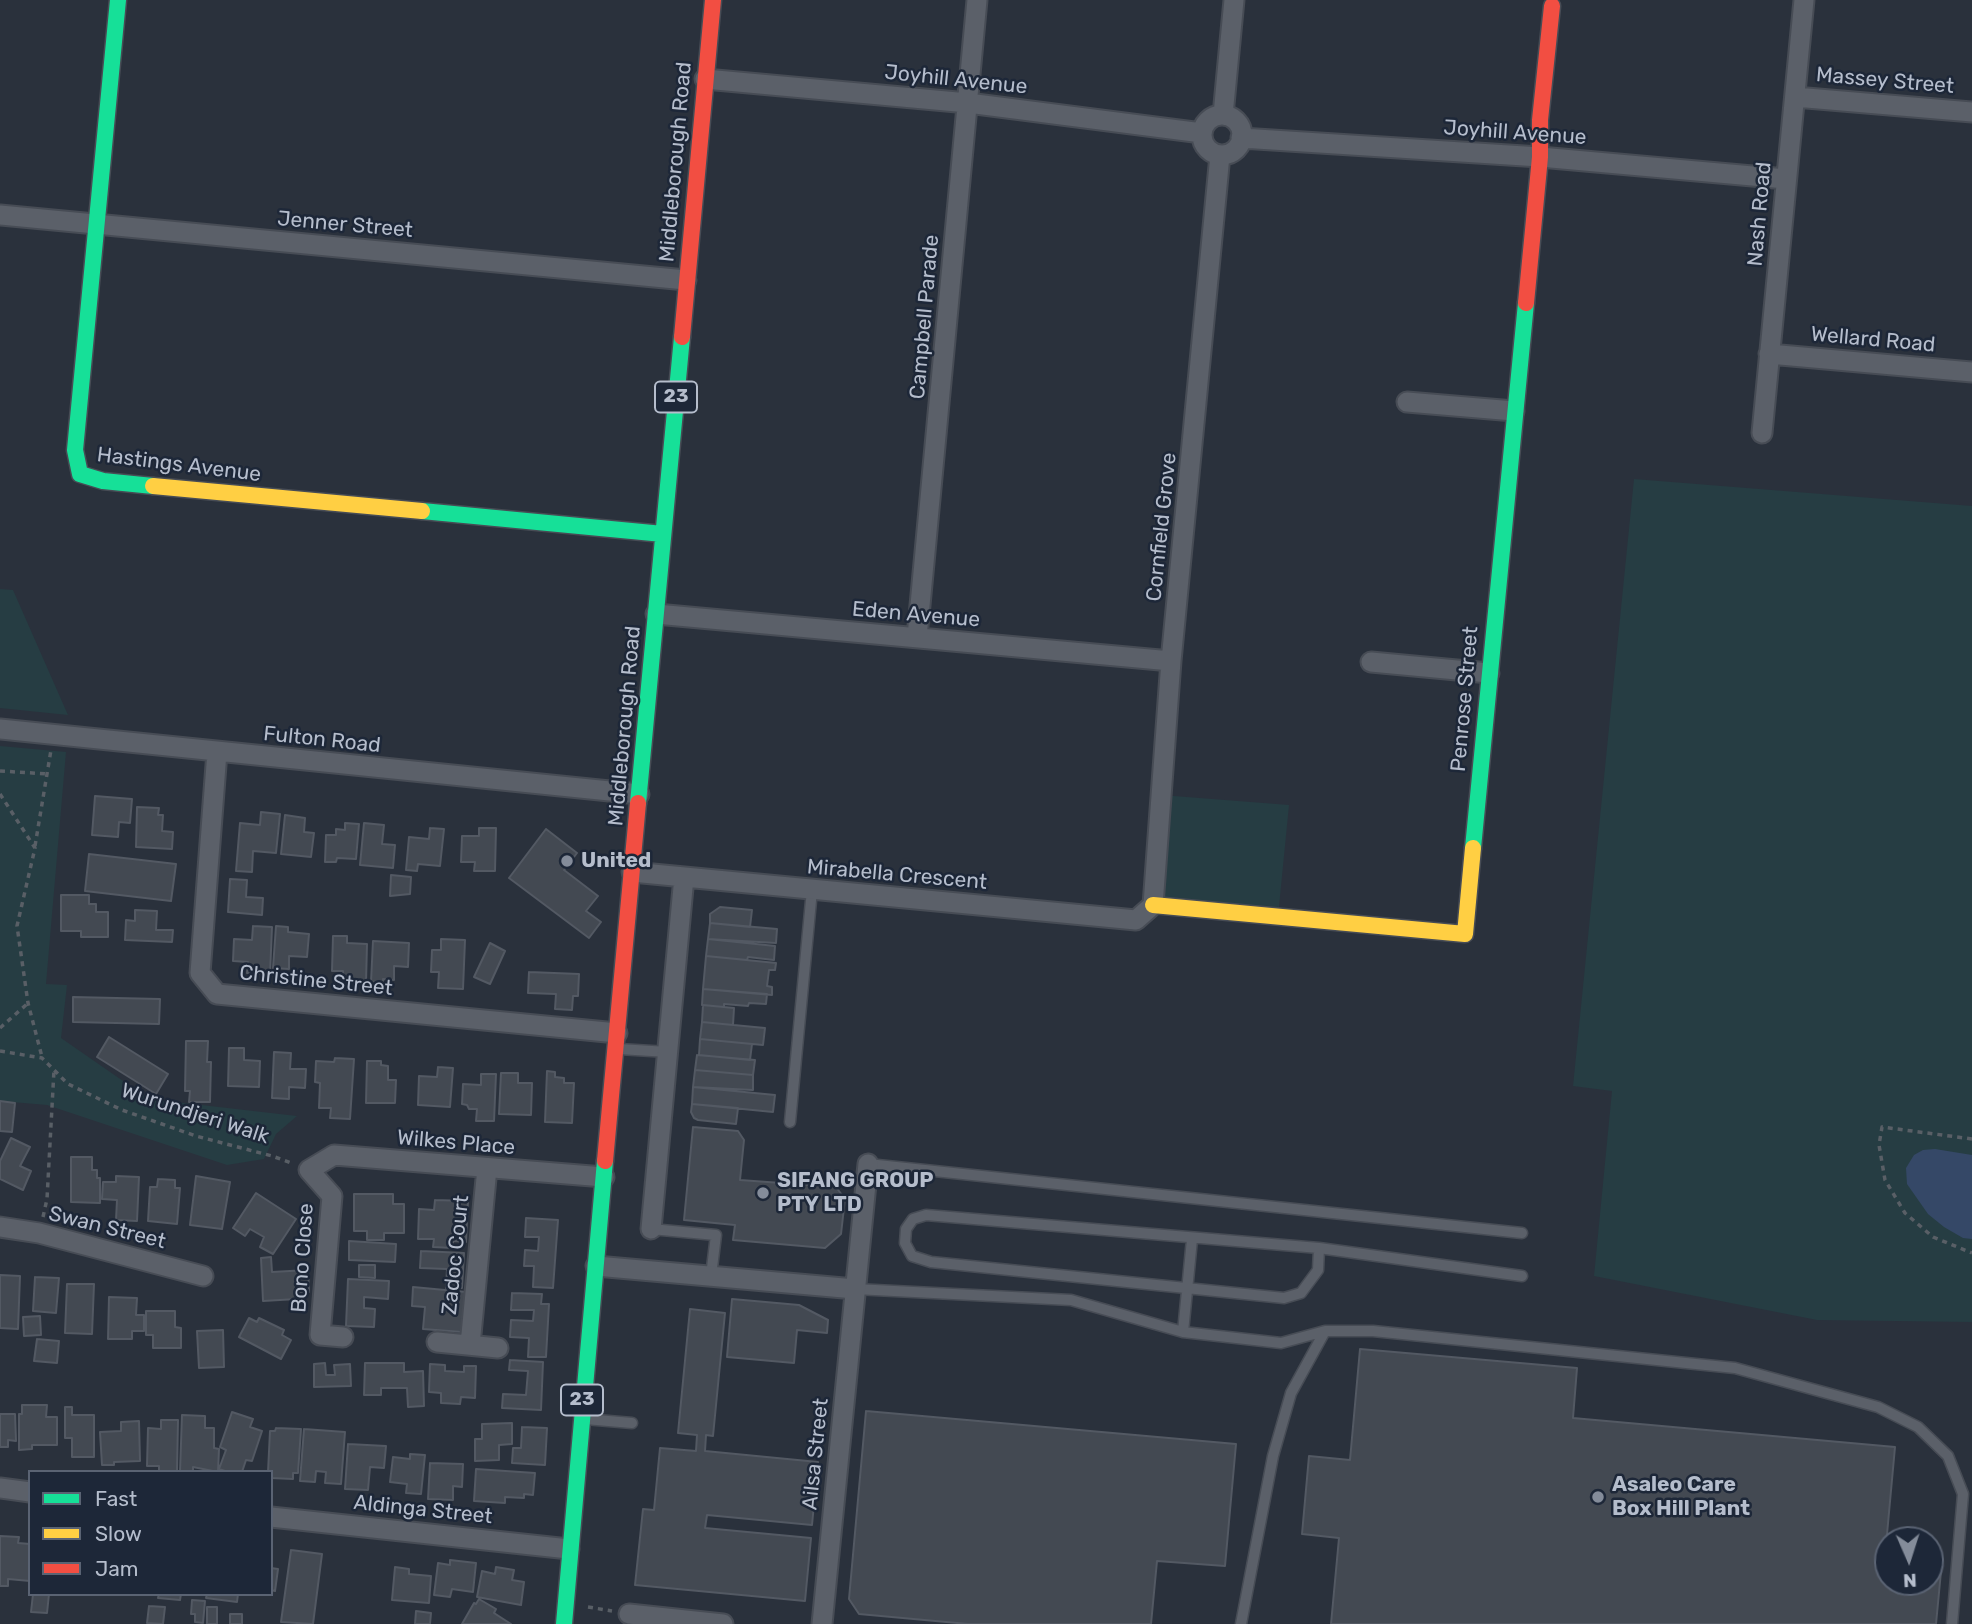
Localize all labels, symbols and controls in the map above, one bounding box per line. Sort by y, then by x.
street label: Joyhill Avenue [883,60,1029,100]
street label: Middleborough Road [655,61,697,263]
street label: Massey Street [1815,62,1955,100]
street label: Joyhill Avenue [1443,115,1587,151]
street label: Nash Road [1743,161,1777,267]
street label: Jenner Street [276,207,414,243]
street label: Campbell Parade [905,234,945,400]
street label: Wellard Road [1810,322,1936,358]
road number: 23 [655,382,697,412]
street label: Hastings Avenue [95,442,263,488]
street label: Cornfield Grove [1142,451,1182,603]
street label: Eden Avenue [851,597,981,633]
street label: Middleborough Road [604,625,646,827]
street label: Penrose Street [1446,625,1484,773]
street label: Fulton Road [262,721,382,759]
place label: United [581,848,651,874]
marker: United [559,853,575,869]
street label: Mirabella Crescent [806,855,988,895]
street label: Christine Street [238,960,394,1002]
street label: Wurundjeri Walk [118,1078,272,1150]
street label: Wilkes Place [396,1125,516,1161]
place label: SIFANG GROUP PTY LTD [777,1168,934,1218]
marker: SIFANG GROUP PTY LTD [755,1185,771,1201]
street label: Zadoc Court [437,1194,475,1316]
street label: Swan Street [46,1201,168,1255]
street label: Bono Close [287,1202,319,1314]
road number: 23 [561,1384,603,1416]
street label: Ailsa Street [798,1397,834,1511]
legend [28,1470,273,1596]
place label: Asaleo Care Box Hill Plant [1612,1472,1750,1522]
text: Fast [95,1486,137,1511]
marker: Asaleo Care Box Hill Plant [1590,1489,1606,1505]
street label: Aldinga Street [352,1490,494,1530]
text: Slow [95,1521,142,1546]
north arrow [1874,1526,1944,1596]
text: Jam [95,1556,139,1581]
text: N [1903,1569,1917,1592]

